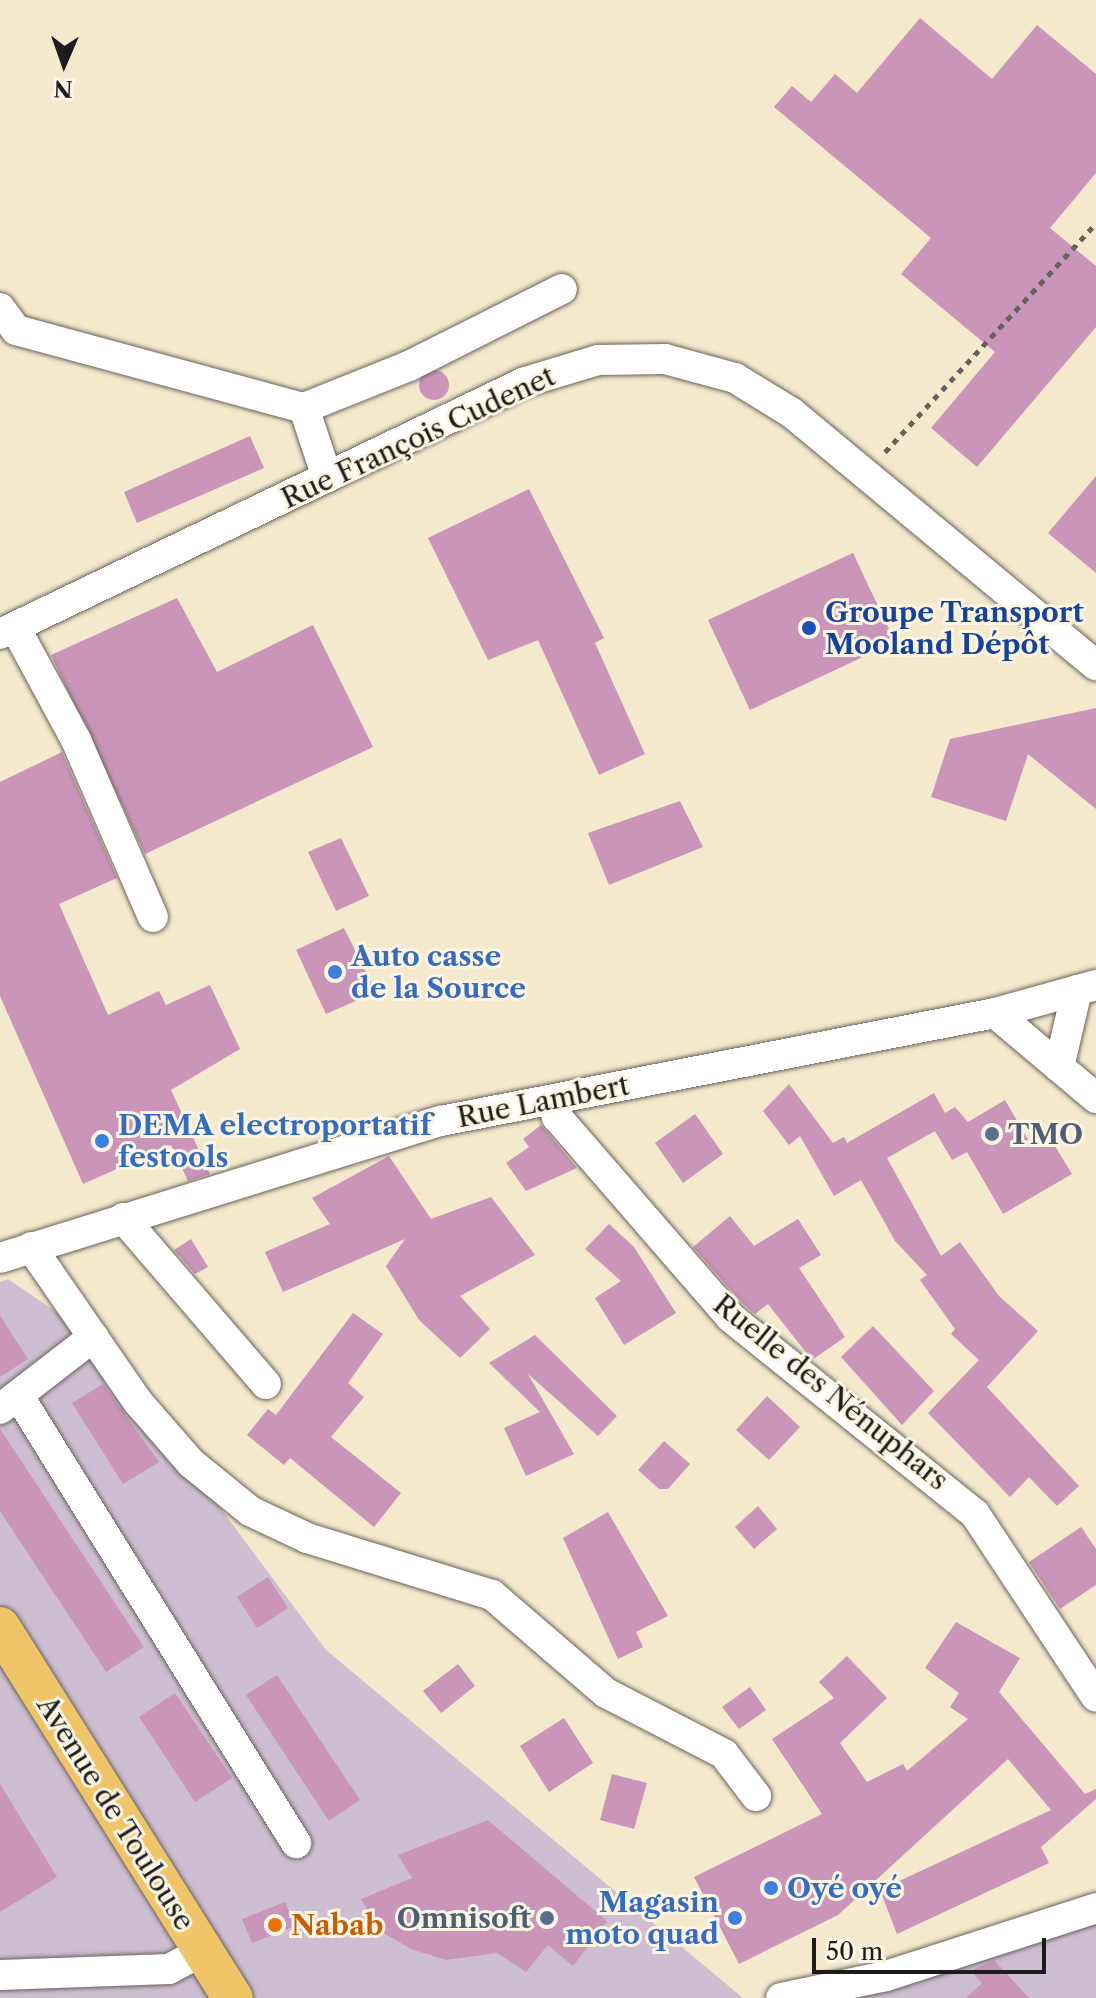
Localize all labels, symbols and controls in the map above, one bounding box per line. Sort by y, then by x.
north arrow [24,24,104,104]
text: N [53,75,73,102]
street label: Rue François Cudenet [276,359,560,515]
place label: Groupe Transport Mooland Dépôt [825,595,1084,661]
marker: Groupe Transport Mooland Dépôt [800,619,818,637]
place label: Auto casse de la Source [351,939,526,1005]
marker: Auto casse de la Source [326,963,344,981]
street label: Rue Lambert [454,1068,632,1134]
place label: DEMA electroportatif festools [118,1108,432,1174]
place label: TMO [1008,1117,1083,1151]
marker: TMO [983,1125,1001,1143]
marker: DEMA electroportatif festools [93,1132,111,1150]
street label: Ruelle des Nénuphars [707,1287,955,1497]
street label: Avenue de Toulouse [30,1689,202,1937]
place label: Oyé oyé [787,1871,902,1905]
marker: Oyé oyé [762,1879,780,1897]
place label: Magasin moto quad [565,1885,719,1951]
place label: Omnisoft [397,1901,531,1935]
place label: Nabab [291,1908,384,1942]
marker: Omnisoft [538,1909,556,1927]
marker: Magasin moto quad [726,1909,744,1927]
marker: Nabab [266,1916,284,1934]
scale bar [816,1922,1050,1972]
text: 50 m [826,1937,883,1966]

